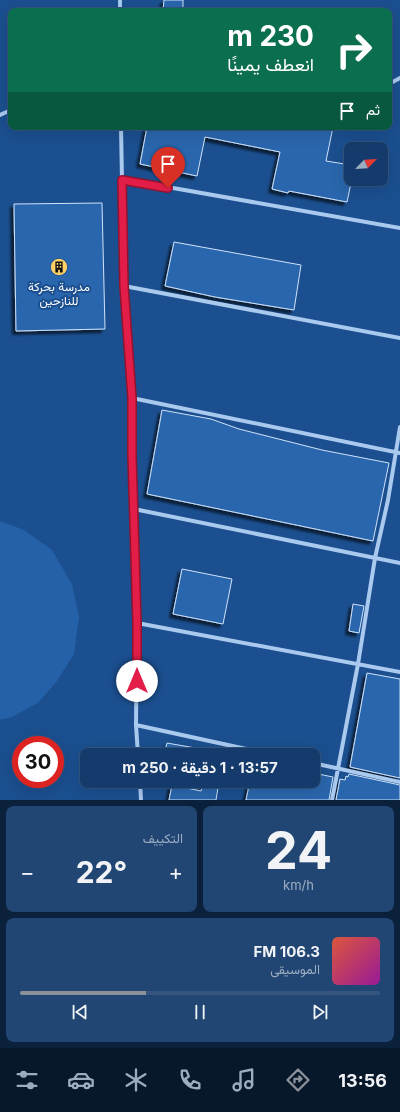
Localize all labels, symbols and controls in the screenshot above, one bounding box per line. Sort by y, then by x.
text: 230 m [227,19,314,53]
icon: right [328,24,380,76]
text: انعطف يمينًا [227,54,314,75]
icon: arrive [336,100,358,122]
text: ثم [366,100,380,119]
north arrow [344,142,388,186]
map controls [344,142,388,186]
pin [151,147,185,188]
icon: arrive [157,153,179,175]
building icon: مدرسة بحركة للنازحين [49,257,69,277]
place label: مدرسة بحركة للنازحين [28,279,90,309]
position arrow [116,660,158,702]
speed limit sign: 30 [12,736,64,788]
text: 13:57 · 1 دقيقة · 250 m [122,758,278,777]
text: 24 [265,819,332,882]
text: التكييف [143,830,183,846]
text: 22° [76,854,127,890]
text: − [20,859,35,885]
text: + [168,859,183,885]
text: km/h [283,877,314,893]
text: 106.3 FM [253,942,320,961]
text: الموسيقى [270,961,320,977]
icon: previous [69,1001,91,1023]
icon: pause [189,1001,211,1023]
icon: next [309,1001,331,1023]
icon: filters [13,1066,41,1094]
icon: car [67,1066,95,1094]
icon: climate [122,1066,150,1094]
icon: phone [176,1066,204,1094]
icon: music [230,1066,258,1094]
icon: directions [284,1066,312,1094]
text: 13:56 [338,1070,387,1091]

